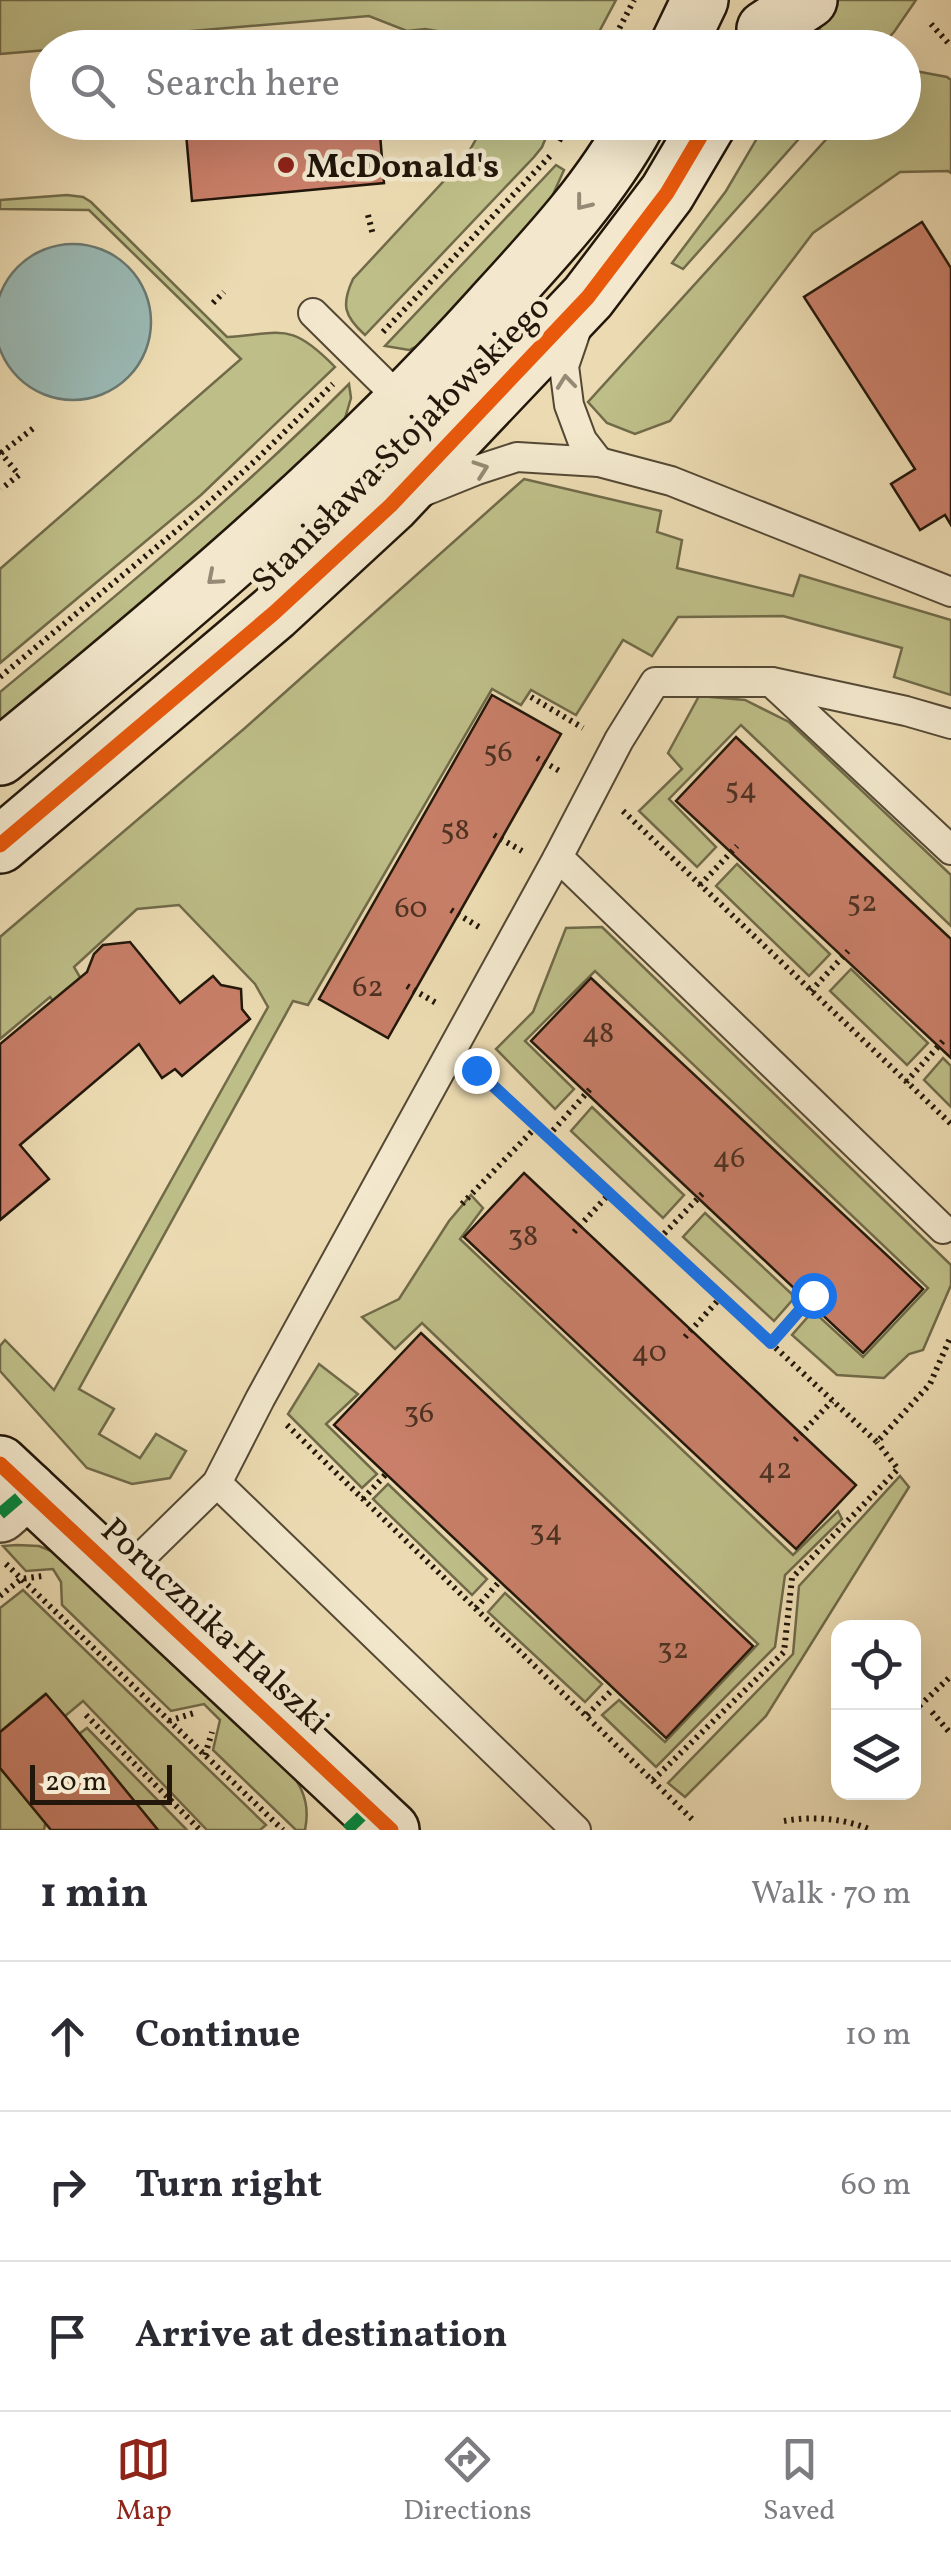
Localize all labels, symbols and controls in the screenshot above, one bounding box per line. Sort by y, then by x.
search box [30,30,921,140]
icon: search [65,58,120,113]
text: Search here [145,59,340,112]
place label: McDonald's [306,144,499,192]
marker: McDonald's [275,154,297,176]
one-way arrow [577,192,594,210]
street label: Stanisława Stojałowskiego [242,285,562,605]
one-way arrow [556,374,577,390]
one-way arrow [472,460,489,481]
one-way arrow [207,566,226,584]
house number: 56 [483,732,513,774]
house number: 54 [725,769,757,811]
house number: 58 [440,810,470,852]
house number: 52 [847,882,877,924]
house number: 60 [394,888,428,930]
house number: 62 [352,967,384,1009]
house number: 48 [582,1013,614,1055]
route end [454,1048,500,1094]
house number: 46 [713,1138,745,1180]
house number: 38 [508,1216,538,1258]
route start [791,1273,837,1319]
house number: 40 [631,1332,667,1374]
house number: 36 [404,1393,434,1435]
house number: 42 [758,1449,792,1491]
street label: Porucznika Halszki [89,1508,339,1746]
house number: 34 [529,1511,563,1553]
map controls [831,1620,921,1800]
button: locate [831,1620,921,1710]
house number: 32 [657,1629,689,1671]
button: layers [831,1710,921,1800]
scale bar [30,1760,172,1804]
text: 20 m [45,1763,107,1802]
text: 1 min [40,1866,148,1925]
text: Walk · 70 m [751,1873,911,1917]
icon: ahead [40,2009,95,2064]
text: Continue [135,2010,300,2063]
text: 10 m [845,2014,911,2058]
icon: right [40,2159,95,2214]
text: Turn right [135,2160,322,2213]
text: 60 m [841,2164,911,2208]
icon: arrive [40,2309,95,2364]
text: Arrive at destination [135,2310,508,2363]
tab: Map [116,2432,172,2531]
tab: Directions [403,2432,532,2531]
tab: Saved [763,2432,835,2531]

